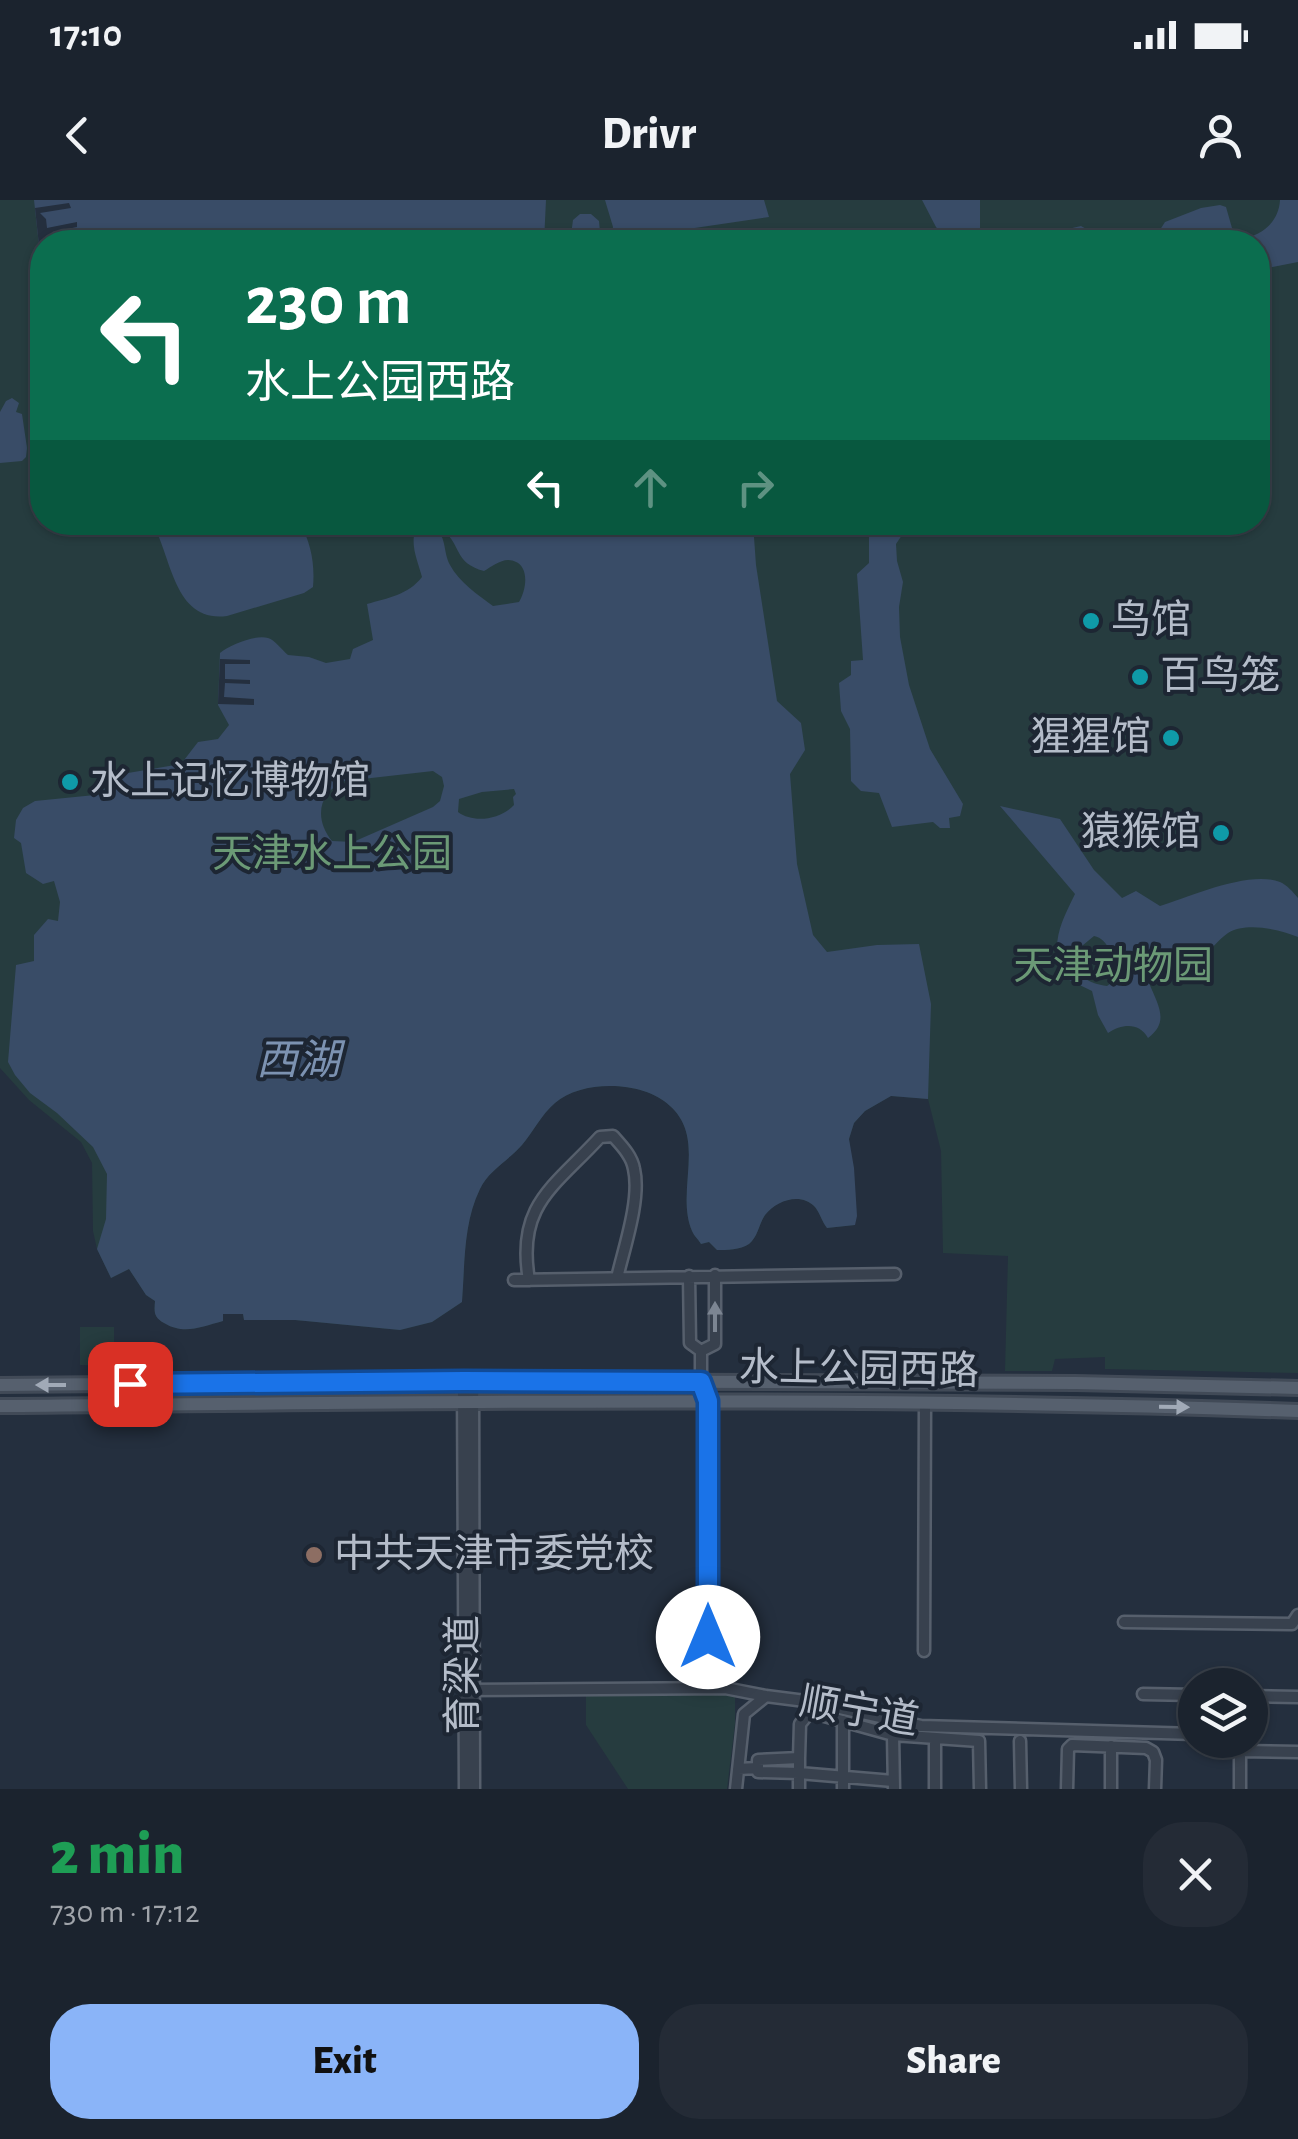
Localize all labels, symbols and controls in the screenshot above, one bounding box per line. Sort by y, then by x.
text: 17:10 [50,16,122,54]
icon: back [50,108,105,163]
icon: person [1193,108,1248,163]
text: Drivr [602,112,696,157]
text: 230 m [245,267,412,337]
icon: left [80,270,210,400]
text: 水上公园西路 [245,361,515,406]
icon: left [518,460,573,515]
icon: ahead [623,460,678,515]
icon: right [728,460,783,515]
place label: 鸟馆 [1111,599,1191,641]
marker: 鸟馆 [1080,610,1102,632]
place label: 百鸟笼 [1160,655,1280,697]
marker: 百鸟笼 [1129,666,1151,688]
place label: 猩猩馆 [1031,716,1151,758]
marker: 猩猩馆 [1160,727,1182,749]
place label: 水上记忆博物馆 [90,760,370,802]
marker: 水上记忆博物馆 [59,771,81,793]
place label: 猿猴馆 [1081,811,1201,853]
marker: 猿猴馆 [1210,822,1232,844]
park label: 天津水上公园 [212,833,452,875]
park label: 天津动物园 [1013,945,1213,987]
water label: 西湖 [256,1039,346,1082]
one-way arrow [707,1301,723,1333]
pin [88,1342,173,1427]
street label: 水上公园西路 [739,1346,979,1392]
icon: arrive [103,1357,158,1412]
one-way arrow [34,1377,66,1393]
one-way arrow [1158,1399,1190,1415]
place label: 中共天津市委党校 [334,1533,654,1575]
marker: 中共天津市委党校 [303,1544,325,1566]
position arrow [656,1585,760,1689]
street label: 育梁道 [442,1615,484,1735]
map controls [1178,1668,1268,1758]
button: layers [1178,1668,1268,1758]
street label: 顺宁道 [796,1680,922,1742]
button: close [1143,1822,1248,1927]
text: 2 min [50,1825,184,1885]
text: 730 m · 17:12 [50,1896,199,1928]
button: Exit [50,2004,639,2119]
button: Share [659,2004,1248,2119]

